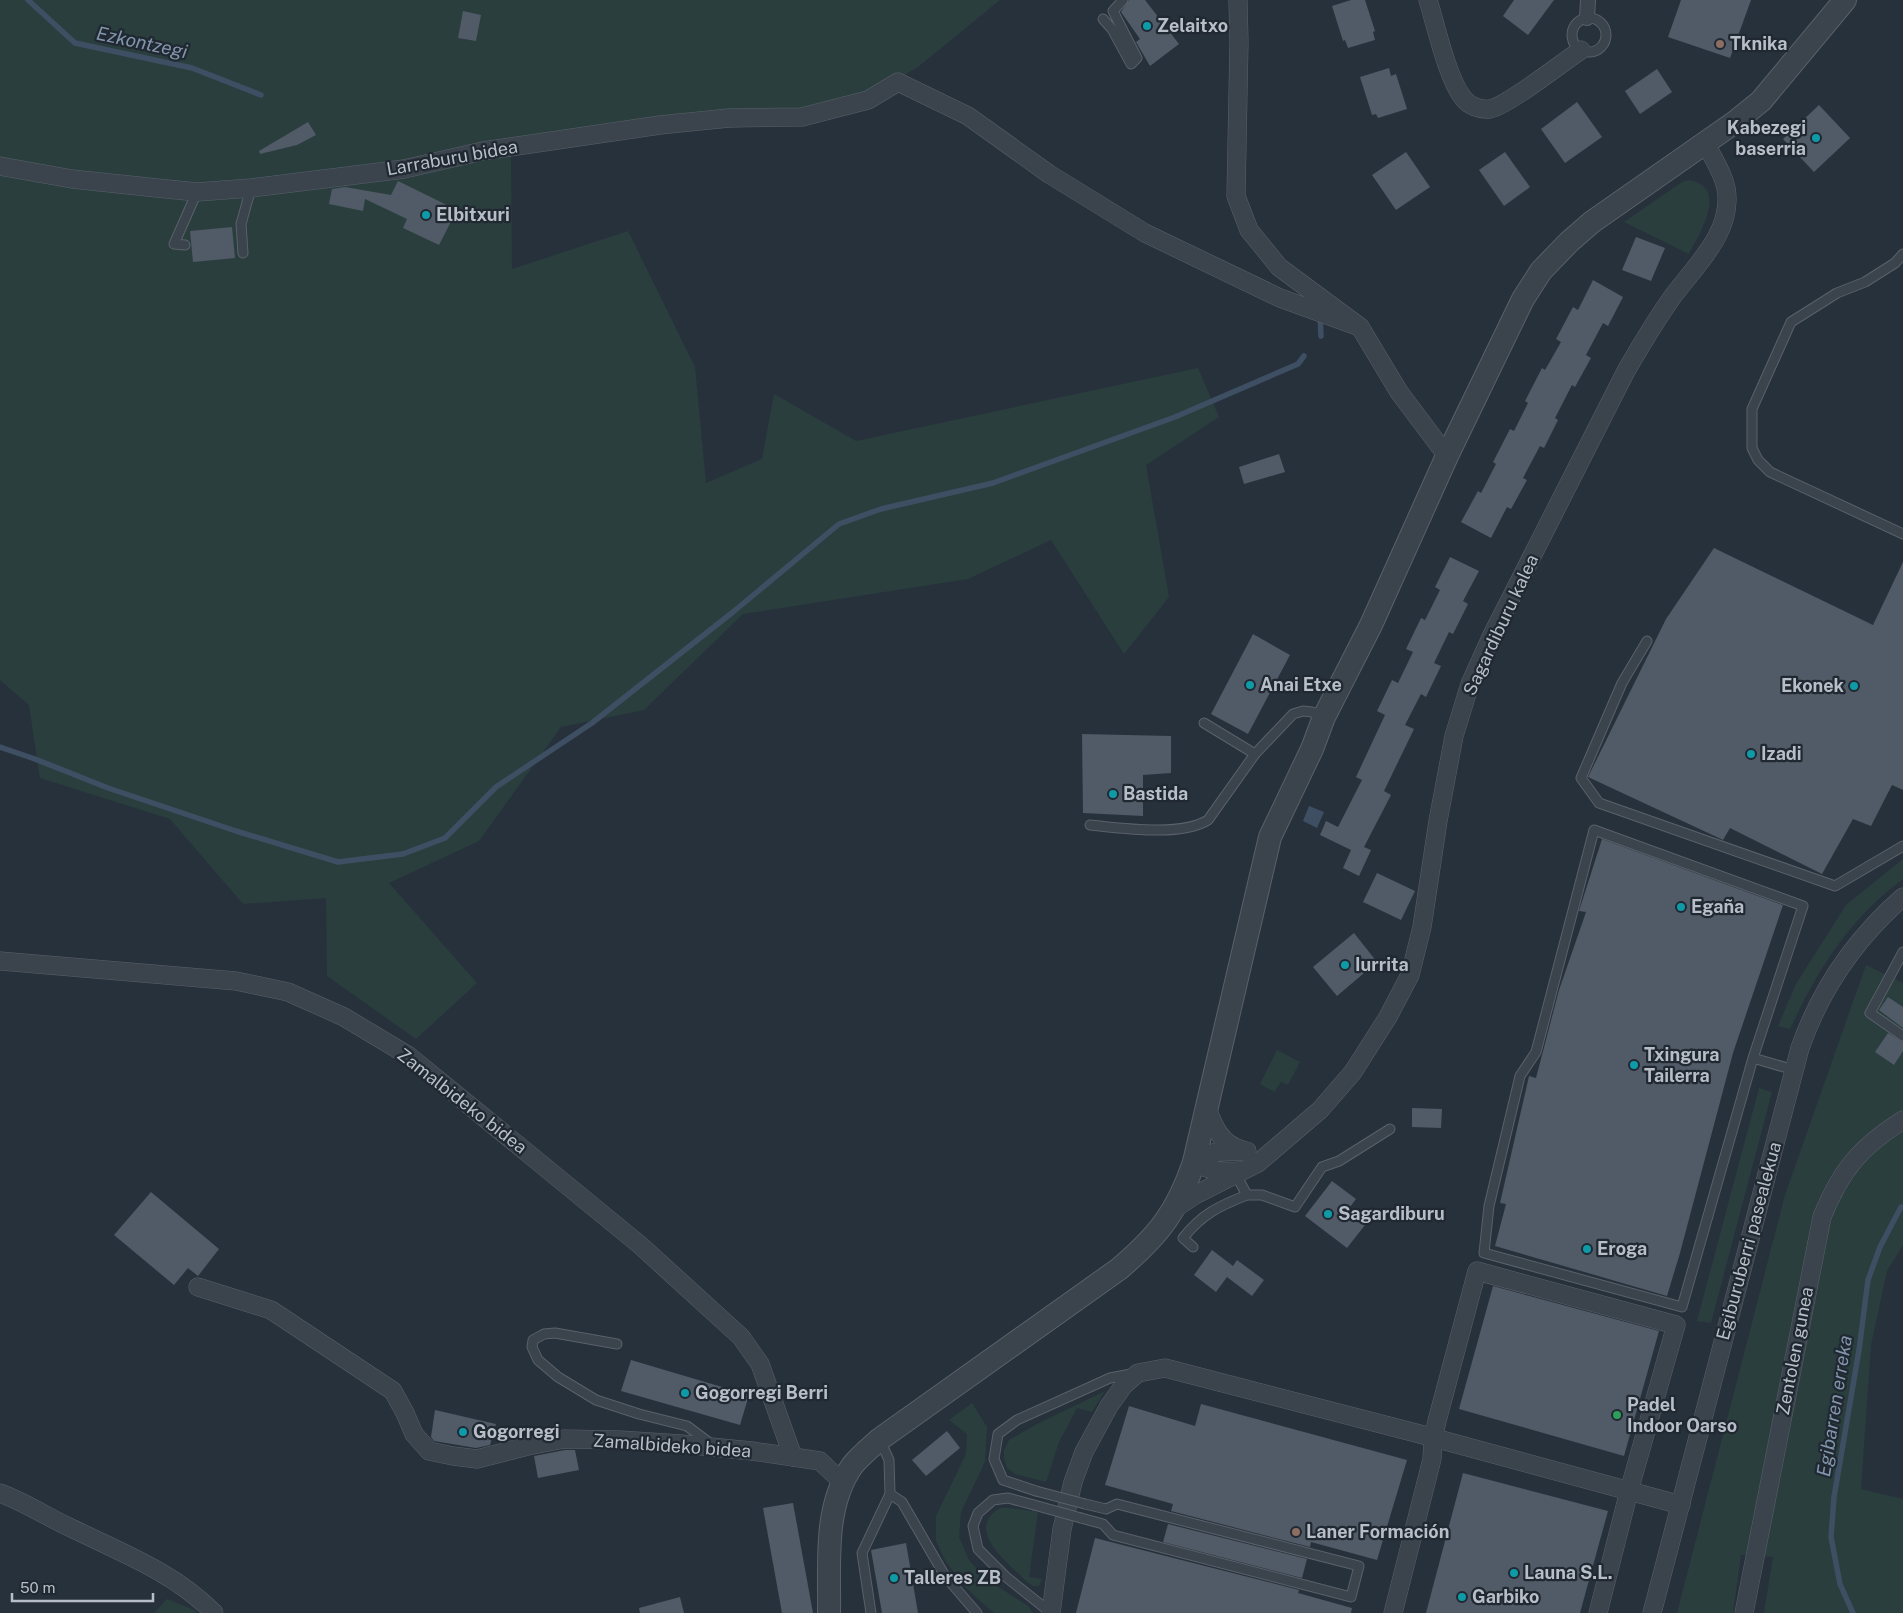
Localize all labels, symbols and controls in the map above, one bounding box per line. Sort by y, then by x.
place label: Zelaitxo [1157,15,1228,36]
marker: Zelaitxo [1141,20,1153,32]
water label: Ezkontzegi [94,22,190,62]
place label: Tknika [1730,33,1787,54]
marker: Tknika [1714,38,1726,50]
place label: Kabezegi baserria [1727,117,1806,159]
marker: Kabezegi baserria [1810,132,1822,144]
street label: Larraburu bidea [385,136,519,179]
place label: Elbitxuri [436,204,510,225]
marker: Elbitxuri [420,209,432,221]
street label: Sagardiburu kalea [1459,551,1542,699]
place label: Anai Etxe [1260,674,1342,695]
place label: Ekonek [1781,675,1845,696]
marker: Anai Etxe [1244,679,1256,691]
marker: Ekonek [1848,680,1860,692]
place label: Izadi [1761,743,1802,764]
marker: Izadi [1745,748,1757,760]
place label: Bastida [1123,783,1188,804]
marker: Bastida [1107,788,1119,800]
place label: Egaña [1691,896,1744,917]
marker: Egaña [1675,901,1687,913]
place label: Iurrita [1355,954,1409,975]
marker: Iurrita [1339,959,1351,971]
street label: Zamalbideko bidea [393,1044,531,1158]
place label: Txingura Tailerra [1644,1044,1719,1086]
marker: Txingura Tailerra [1628,1059,1640,1071]
street label: Egiburuberri pasealekua [1712,1139,1785,1342]
place label: Sagardiburu [1338,1203,1445,1224]
marker: Sagardiburu [1322,1208,1334,1220]
place label: Eroga [1597,1238,1647,1259]
marker: Eroga [1581,1243,1593,1255]
street label: Zentolen gunea [1772,1285,1817,1417]
water label: Egibarren erreka [1812,1334,1856,1478]
place label: Gogorregi Berri [695,1382,828,1403]
marker: Gogorregi Berri [679,1387,691,1399]
place label: Padel Indoor Oarso [1627,1394,1737,1436]
marker: Padel Indoor Oarso [1611,1409,1623,1421]
place label: Gogorregi [473,1421,560,1442]
marker: Gogorregi [457,1426,469,1438]
street label: Zamalbideko bidea [592,1429,752,1462]
place label: Laner Formación [1306,1521,1449,1542]
marker: Laner Formación [1290,1526,1302,1538]
place label: Launa S.L. [1524,1562,1613,1583]
place label: Talleres ZB [904,1567,1001,1588]
marker: Launa S.L. [1508,1567,1520,1579]
scale bar [12,1570,154,1602]
marker: Talleres ZB [888,1572,900,1584]
text: 50 m [20,1579,55,1596]
place label: Garbiko [1472,1586,1539,1607]
marker: Garbiko [1456,1591,1468,1603]

